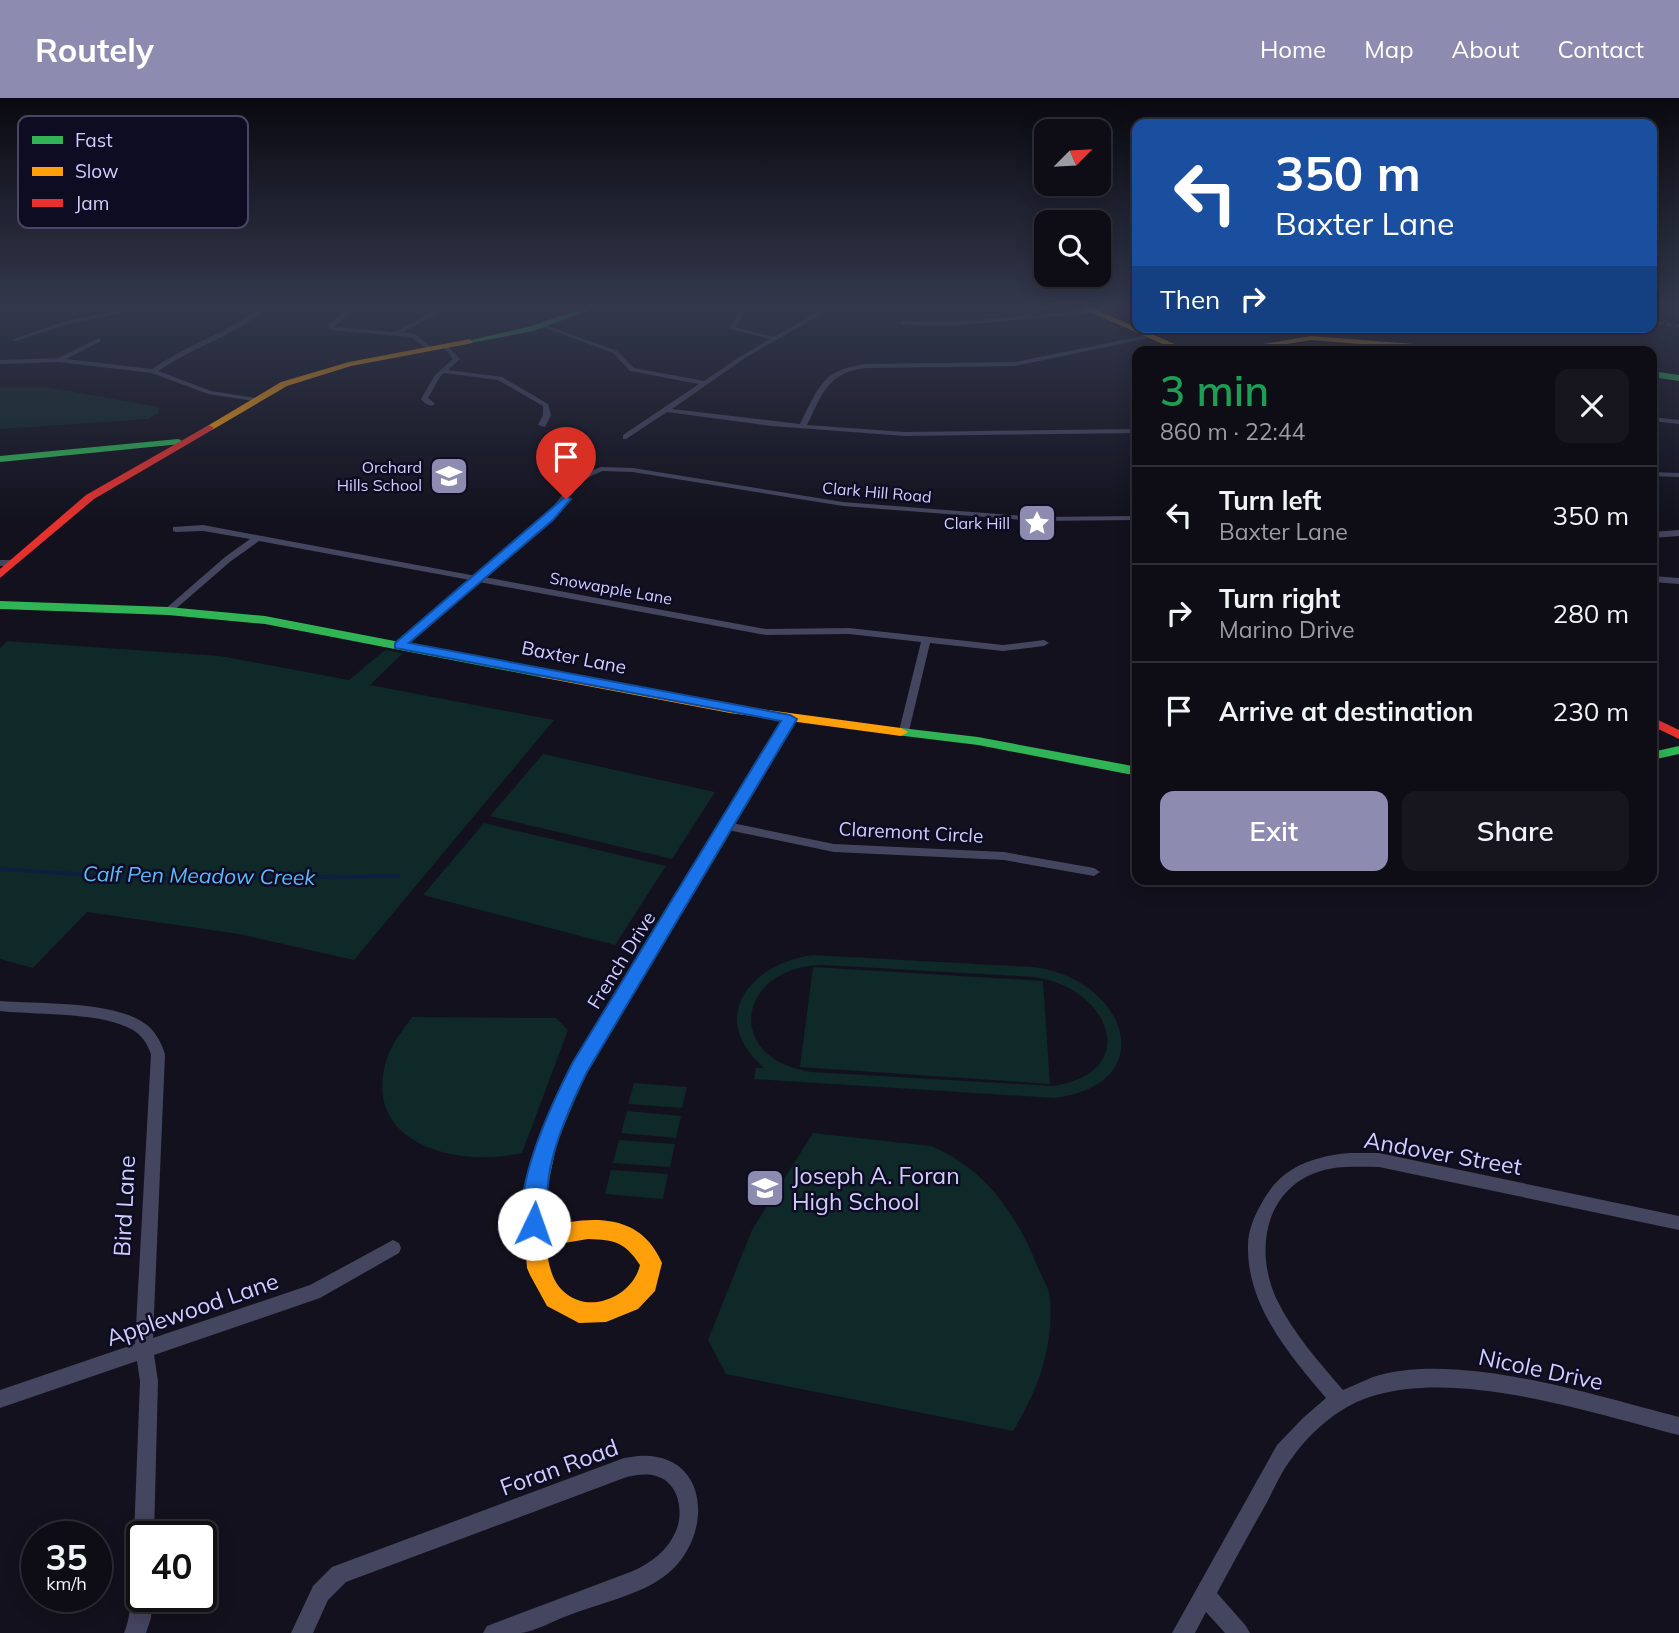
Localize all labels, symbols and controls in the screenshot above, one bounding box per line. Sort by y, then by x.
text: Routely [35,29,154,70]
text: Home [1260,34,1326,64]
text: Map [1364,34,1414,64]
text: About [1452,34,1520,64]
text: Contact [1558,34,1644,64]
legend [18,116,248,228]
north arrow [1034,119,1111,196]
map controls [1034,119,1111,287]
text: Fast [75,128,113,152]
text: 350 m [1275,142,1421,203]
icon: left [1160,147,1251,238]
text: Slow [75,159,119,183]
text: Jam [75,191,109,215]
text: Baxter Lane [1275,203,1454,243]
button: search [1034,210,1111,287]
icon: right [1234,280,1272,318]
text: Then [1160,283,1220,316]
text: 3 min [1160,364,1269,417]
button: close [1555,369,1629,443]
text: 860 m · 22:44 [1160,417,1305,446]
pin [536,427,596,499]
icon: arrive [547,438,585,476]
school or university icon: Orchard Hills School [428,455,470,497]
place label: Orchard Hills School [337,457,422,495]
street label: Clark Hill Road [822,477,932,507]
text: Turn left [1219,484,1321,517]
icon: left [1160,496,1198,534]
text: 350 m [1553,499,1629,532]
place icon: Clark Hill [1016,502,1058,544]
place label: Clark Hill [944,513,1010,533]
text: Baxter Lane [1219,517,1348,546]
street label: Snowapple Lane [548,567,674,609]
text: Turn right [1219,582,1340,615]
icon: right [1160,594,1198,632]
text: 280 m [1553,597,1629,630]
text: Marino Drive [1219,615,1355,644]
street label: Baxter Lane [519,635,629,679]
icon: arrive [1160,692,1198,730]
text: Arrive at destination [1219,695,1474,728]
text: 230 m [1553,695,1629,728]
button: Exit [1160,791,1388,871]
button: Share [1402,791,1629,871]
street label: Claremont Circle [838,816,984,848]
water label: Calf Pen Meadow Creek [83,860,317,890]
street label: French Drive [582,907,660,1013]
street label: Andover Street [1362,1125,1524,1181]
street label: Bird Lane [107,1155,141,1257]
place label: Joseph A. Foran High School [792,1161,960,1216]
school or university icon: Joseph A. Foran High School [744,1167,786,1209]
position arrow [497,1187,571,1261]
street label: Applewood Lane [102,1266,282,1352]
street label: Nicole Drive [1476,1342,1606,1396]
street label: Foran Road [496,1432,622,1502]
speed limit sign: 40 [126,1521,217,1612]
text: 35 [45,1535,88,1579]
text: km/h [46,1572,87,1595]

